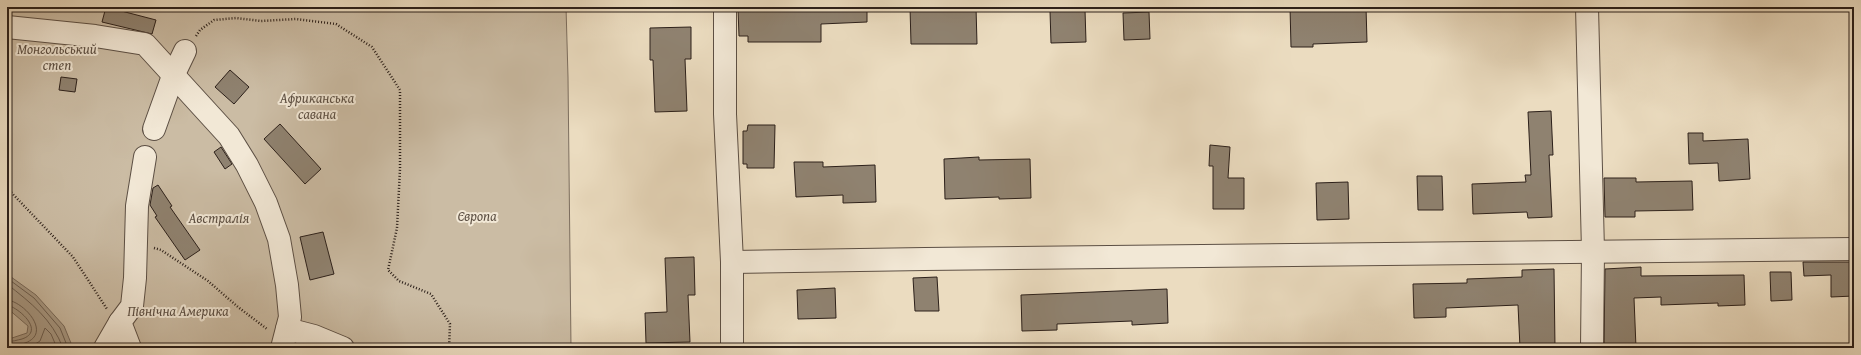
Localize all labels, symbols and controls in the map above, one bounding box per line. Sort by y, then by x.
park label: Монгольський степ [17,39,97,75]
park label: Африканська савана [279,88,355,124]
park label: Європа [457,206,497,226]
park label: Австралія [188,208,250,228]
park label: Північна Америка [127,301,229,321]

